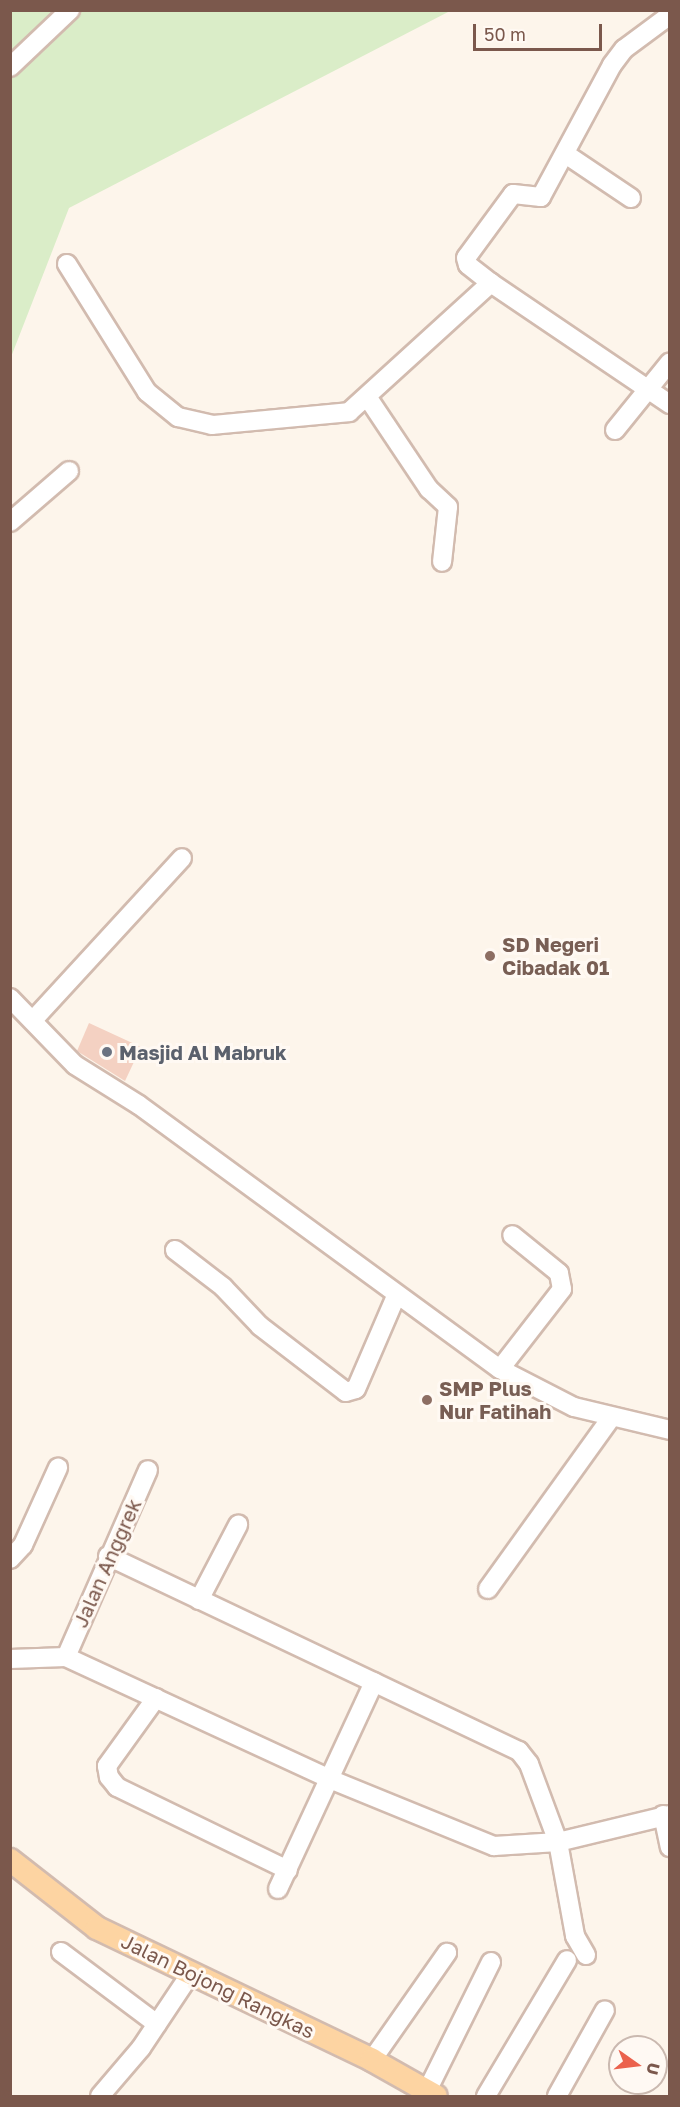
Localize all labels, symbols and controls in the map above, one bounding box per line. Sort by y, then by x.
scale bar [476,12,605,50]
text: 50 m [484,23,526,45]
place label: SD Negeri Cibadak 01 [502,933,609,980]
marker: SD Negeri Cibadak 01 [483,949,497,963]
place label: Masjid Al Mabruk [119,1040,287,1064]
marker: Masjid Al Mabruk [100,1045,114,1059]
place label: SMP Plus Nur Fatihah [439,1376,551,1423]
marker: SMP Plus Nur Fatihah [420,1393,434,1407]
street label: Jalan Anggrek [68,1495,146,1631]
street label: Jalan Bojong Rangkas [117,1929,319,2043]
north arrow [608,2035,668,2095]
text: U [642,2061,665,2077]

